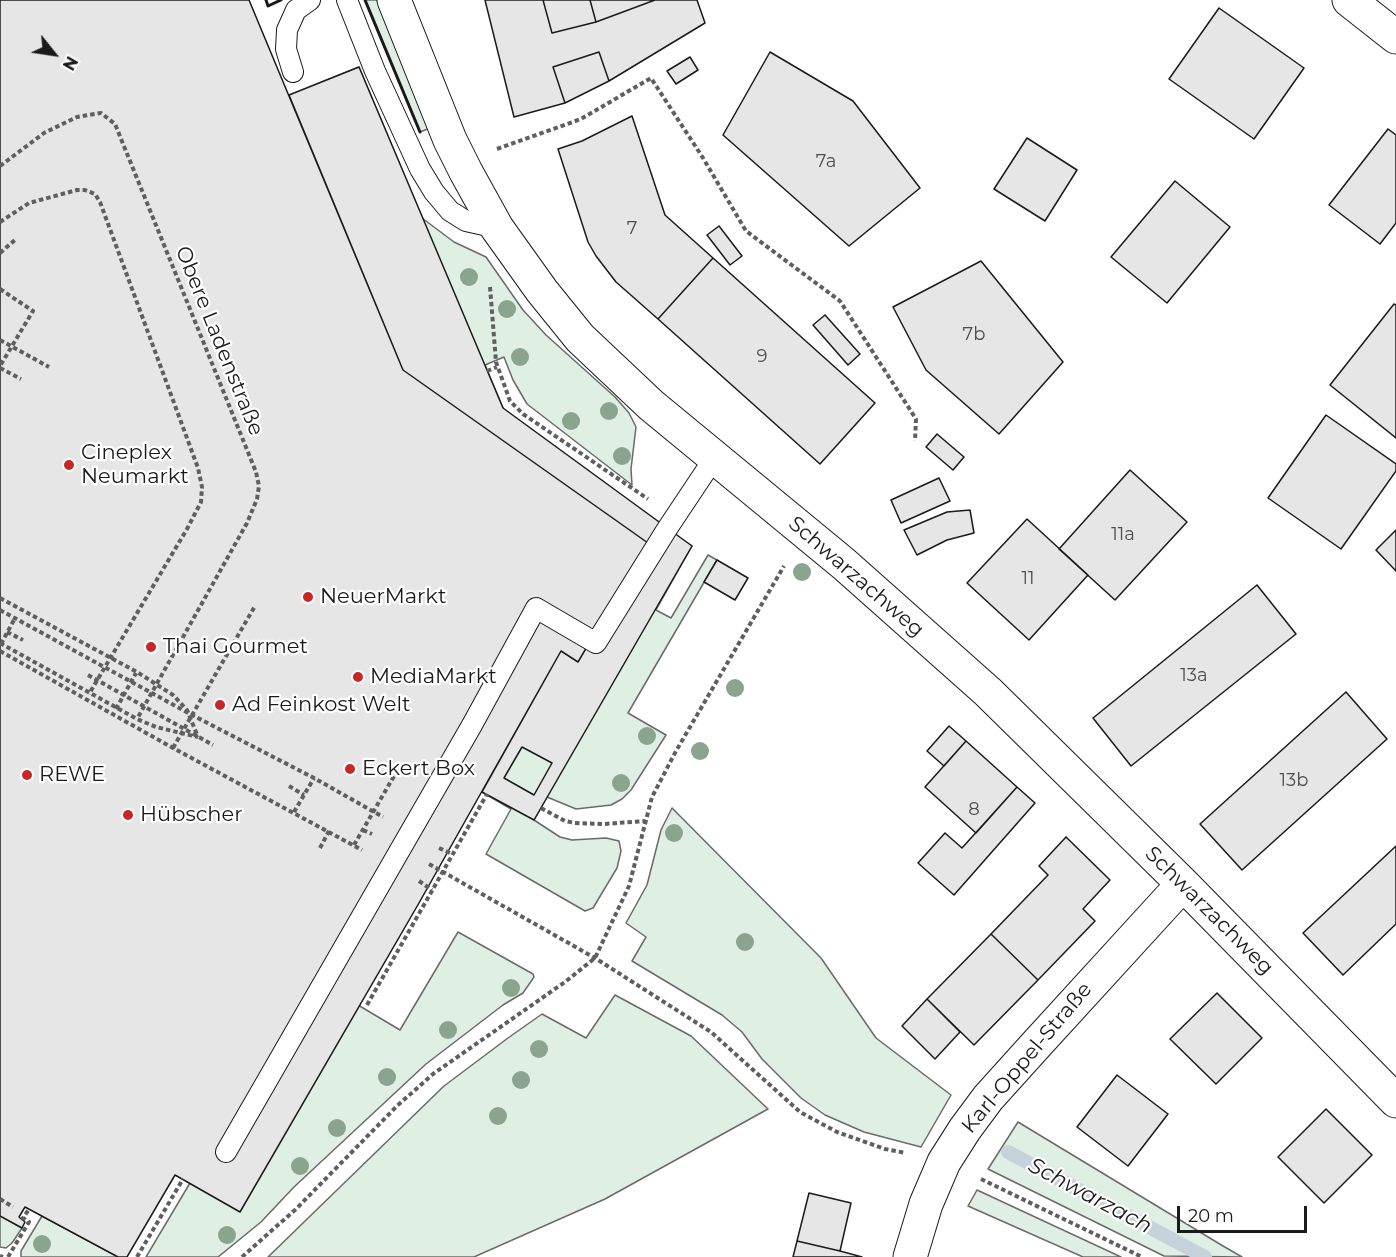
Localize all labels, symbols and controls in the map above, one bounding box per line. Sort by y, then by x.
north arrow [24,24,84,84]
text: N [59,53,81,74]
house number: 7a [816,151,836,173]
house number: 7 [627,218,637,240]
street label: Obere Ladenstraße [169,243,269,439]
house number: 7b [963,324,985,346]
house number: 9 [757,346,767,368]
place label: Cineplex Neumarkt [81,440,189,490]
marker: Cineplex Neumarkt [62,458,76,472]
street label: Schwarzachweg [783,511,929,643]
house number: 11a [1111,524,1135,546]
house number: 11 [1022,568,1034,590]
place label: NeuerMarkt [320,584,446,610]
marker: NeuerMarkt [301,590,315,604]
place label: Thai Gourmet [163,634,308,660]
marker: Thai Gourmet [144,640,158,654]
place label: MediaMarkt [370,664,497,690]
house number: 13a [1180,665,1208,687]
marker: MediaMarkt [351,670,365,684]
place label: Ad Feinkost Welt [232,692,411,718]
marker: Ad Feinkost Welt [213,698,227,712]
place label: Eckert Box [362,756,475,782]
place label: REWE [39,762,105,788]
marker: Eckert Box [343,762,357,776]
marker: REWE [20,768,34,782]
house number: 13b [1280,770,1308,792]
house number: 8 [968,799,980,821]
place label: Hübscher [140,802,243,828]
marker: Hübscher [121,808,135,822]
street label: Schwarzachweg [1139,841,1279,981]
street label: Karl-Oppel-Straße [957,977,1097,1139]
water label: Schwarzach [1024,1152,1156,1240]
scale bar [1180,1194,1310,1232]
text: 20 m [1188,1205,1234,1227]

